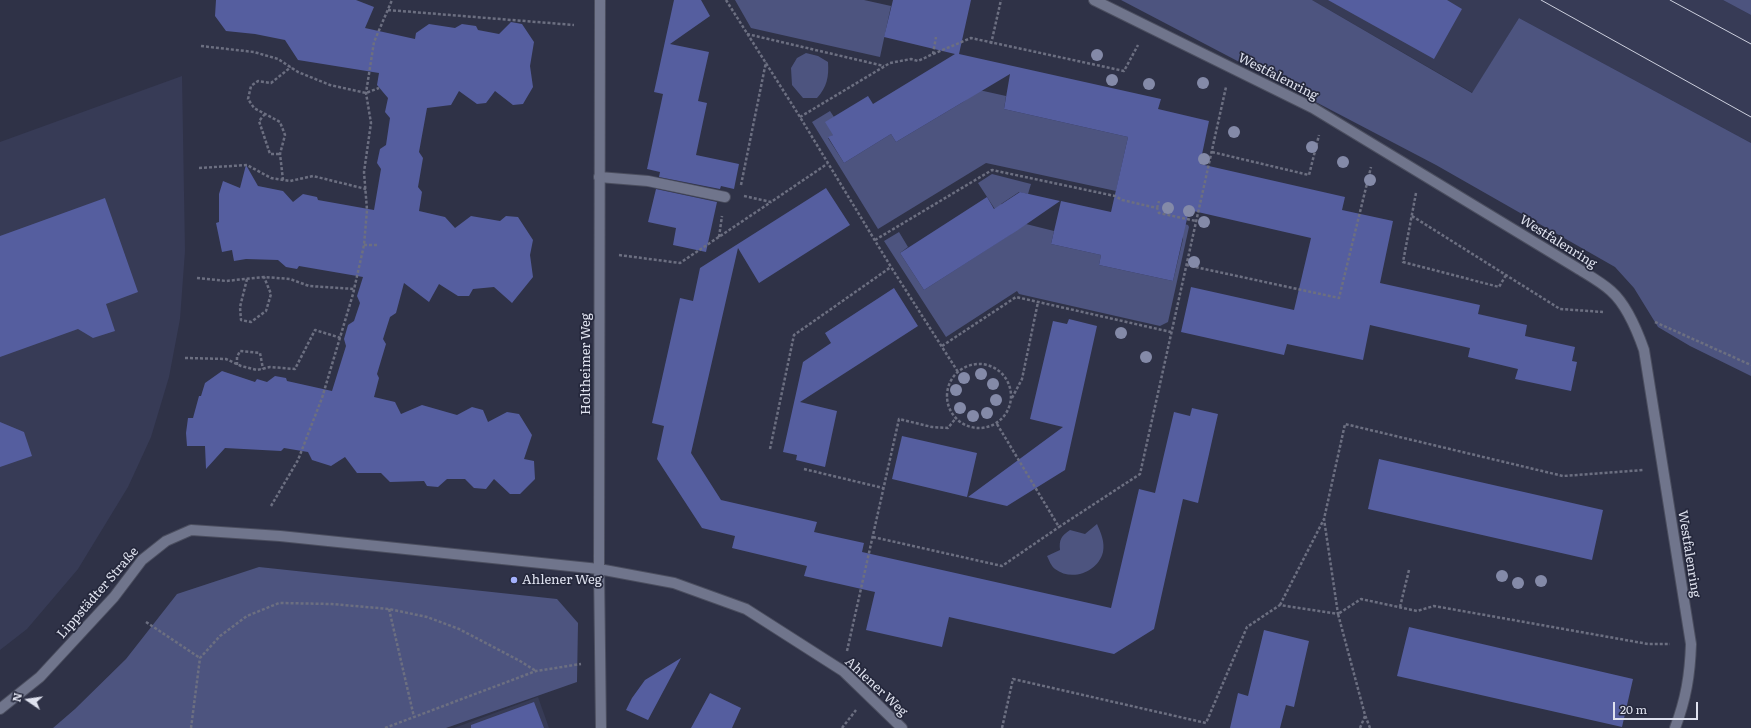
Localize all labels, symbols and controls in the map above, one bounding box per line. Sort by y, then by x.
street label: Westfalenring [1235,50,1321,104]
street label: Westfalenring [1516,212,1600,272]
street label: Holtheimer Weg [578,313,594,415]
street label: Westfalenring [1674,509,1704,599]
street label: Lippstädter Straße [54,544,142,642]
place label: Ahlener Weg [522,572,602,588]
marker: Ahlener Weg [509,575,519,585]
street label: Ahlener Weg [841,654,911,720]
north arrow [8,680,48,720]
text: N [7,691,25,704]
scale bar [1615,694,1700,720]
text: 20 m [1620,700,1647,718]

